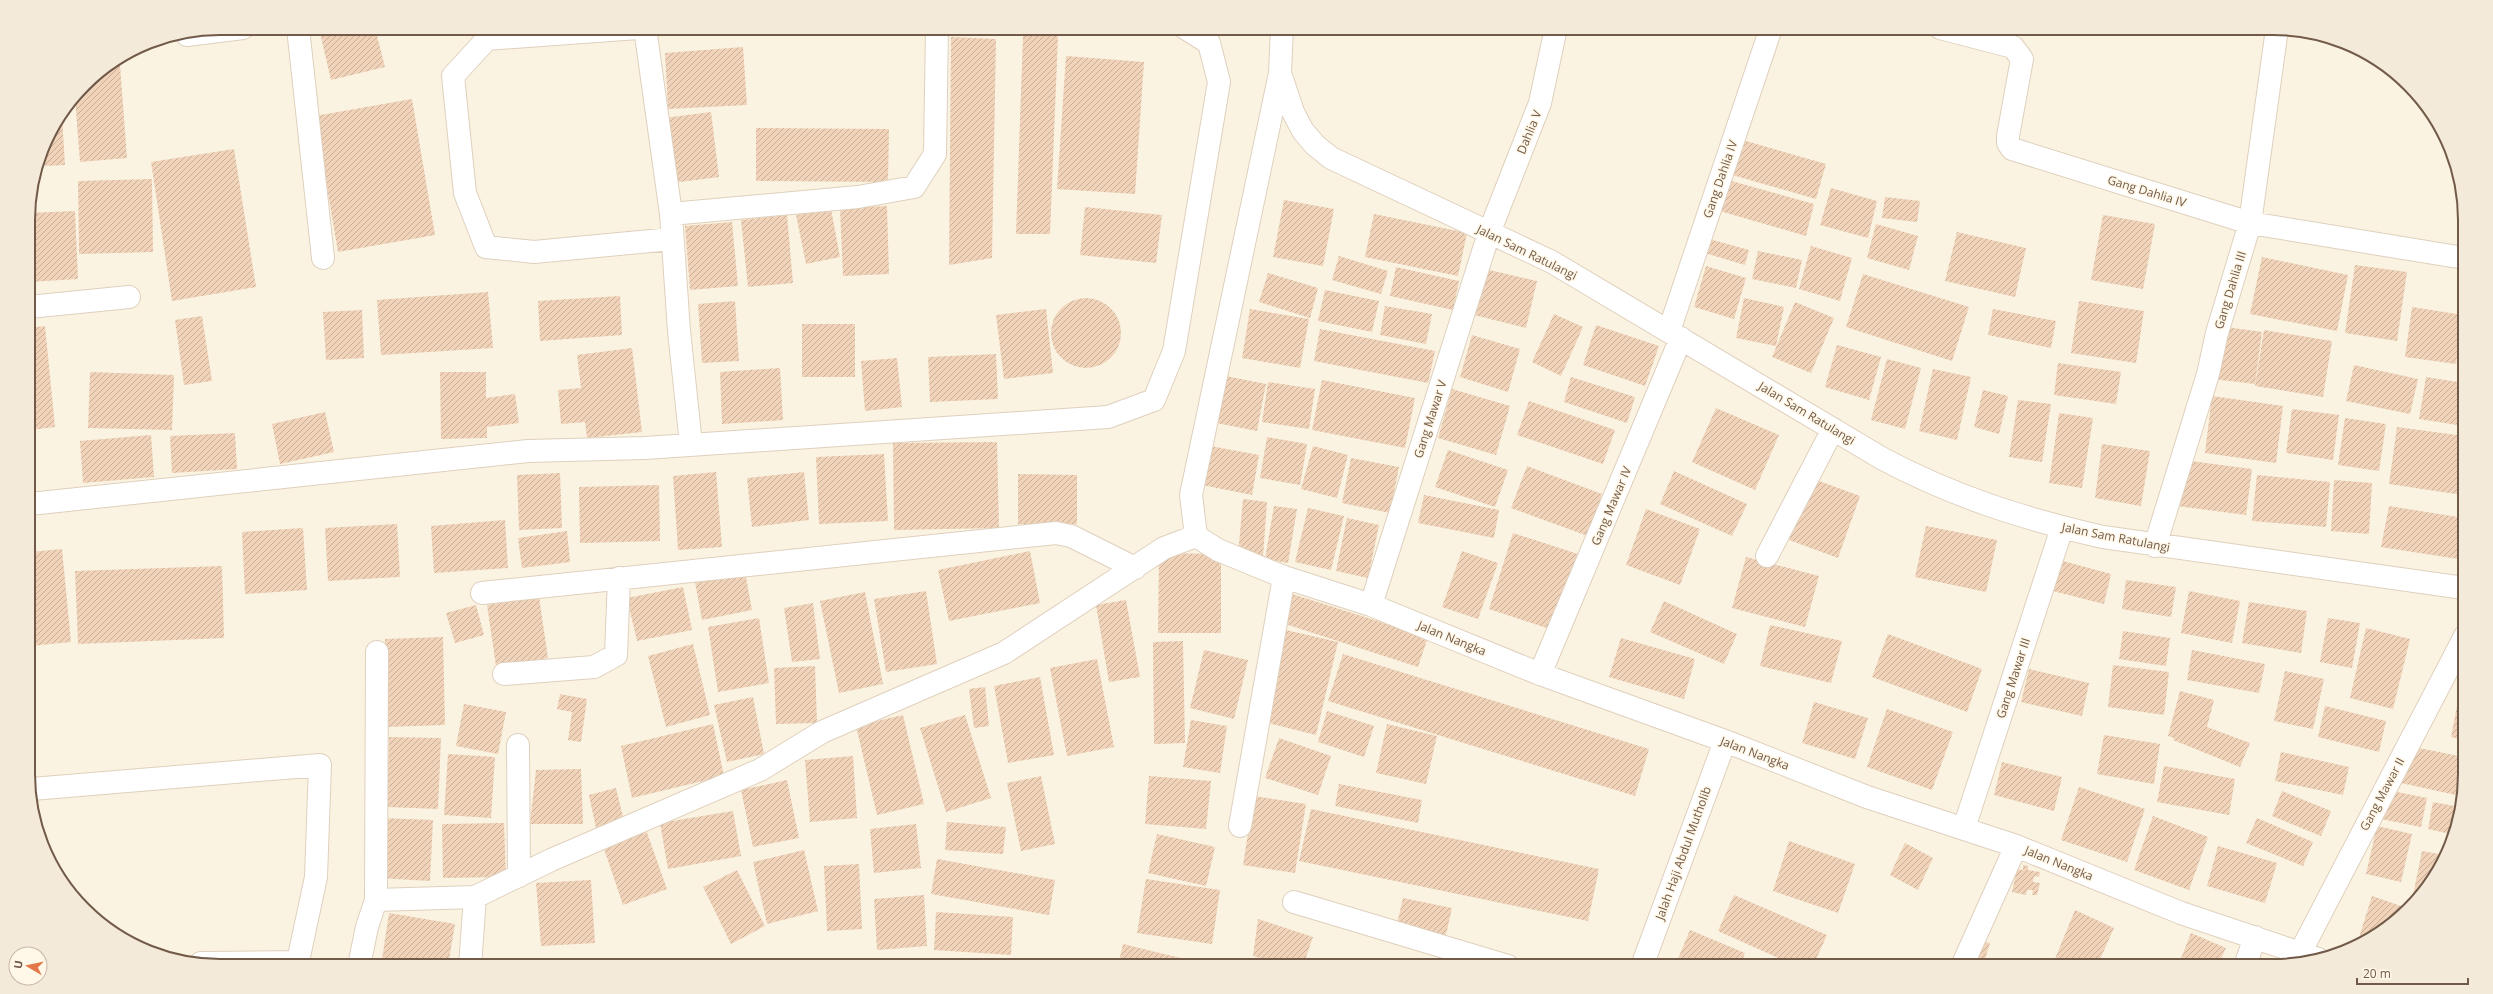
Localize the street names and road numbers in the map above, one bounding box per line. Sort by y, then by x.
street label: Dahlia V [1513,107,1546,156]
street label: Gang Dahlia IV [1699,137,1742,220]
street label: Gang Dahlia IV [2106,171,2189,211]
street label: Jalan Sam Ratulangi [1473,220,1580,284]
street label: Gang Dahlia III [2210,249,2250,331]
street label: Gang Mawar V [1409,377,1451,460]
street label: Jalan Sam Ratulangi [1755,377,1858,449]
street label: Gang Mawar IV [1587,463,1636,548]
street label: Jalan Sam Ratulangi [2059,518,2172,556]
street label: Jalan Nangka [1414,616,1489,659]
street label: Gang Mawar III [1992,635,2034,721]
street label: Jalan Nangka [1717,732,1792,774]
street label: Gang Mawar II [2356,754,2408,834]
street label: Jalah Haji Abdul Mutholib [1651,784,1715,923]
street label: Jalan Nangka [2021,841,2096,884]

